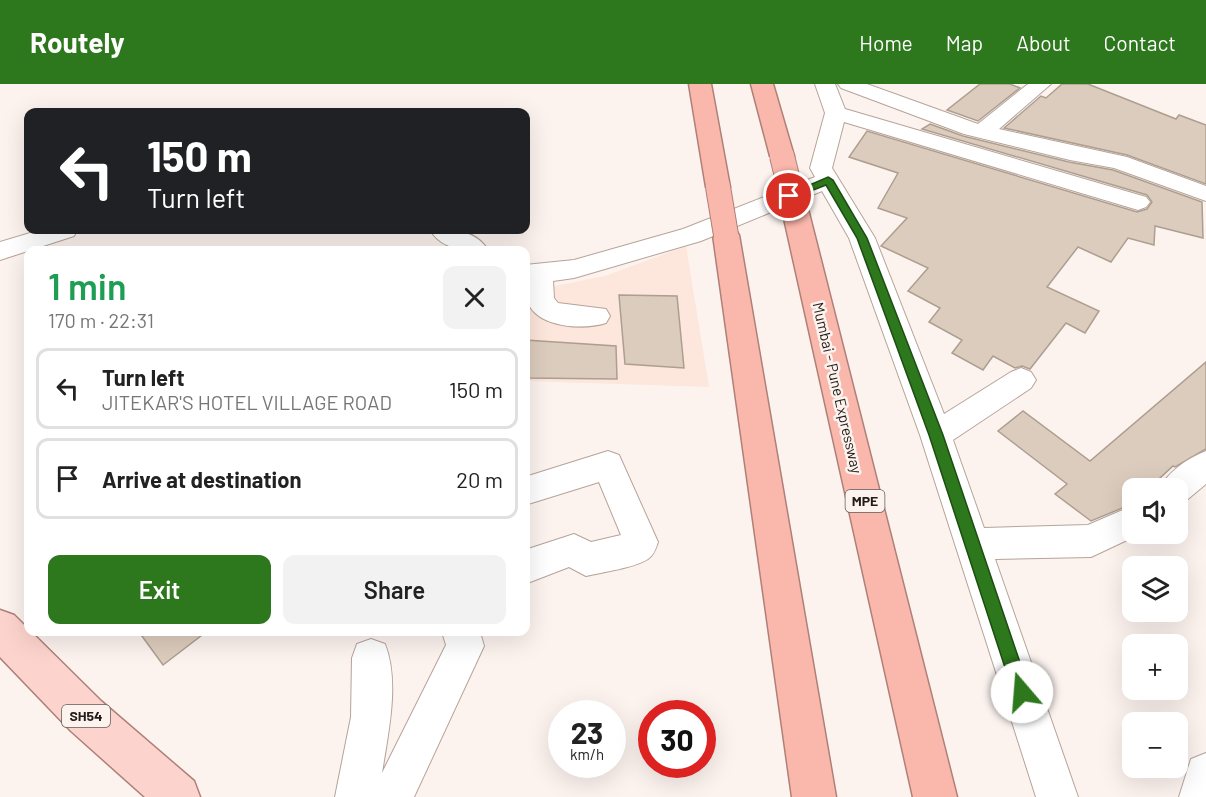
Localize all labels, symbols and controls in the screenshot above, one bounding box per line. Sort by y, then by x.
text: Routely [30,25,125,59]
text: Home [859,30,913,55]
text: Map [946,30,983,55]
text: About [1016,30,1071,55]
text: Contact [1104,30,1176,55]
text: 150 m [147,130,252,180]
icon: left [48,132,126,210]
pin [763,170,814,221]
icon: arrive [772,179,805,212]
text: Turn left [147,181,245,213]
text: 1 min [48,264,127,307]
button: close [443,266,506,329]
street label: Mumbai - Pune Expressway [809,300,866,475]
text: 170 m · 22:31 [48,308,154,332]
text: Turn left [102,364,185,390]
icon: left [51,372,84,405]
text: 150 m [449,376,503,402]
text: JITEKAR'S HOTEL VILLAGE ROAD [102,390,392,414]
icon: arrive [51,462,84,495]
text: Arrive at destination [102,466,301,492]
text: 20 m [456,466,503,492]
map controls [1122,478,1188,778]
button: sound [1122,478,1188,544]
road number: MPE [846,490,884,512]
button: Exit [48,555,271,624]
button: Share [283,555,506,624]
button: layers [1122,556,1188,622]
button: + [1122,634,1188,700]
position arrow [990,660,1054,724]
speed limit sign: 30 [638,700,716,778]
road number: SH54 [62,705,110,727]
button: − [1122,712,1188,778]
text: 23 [571,714,603,750]
text: km/h [570,745,604,763]

